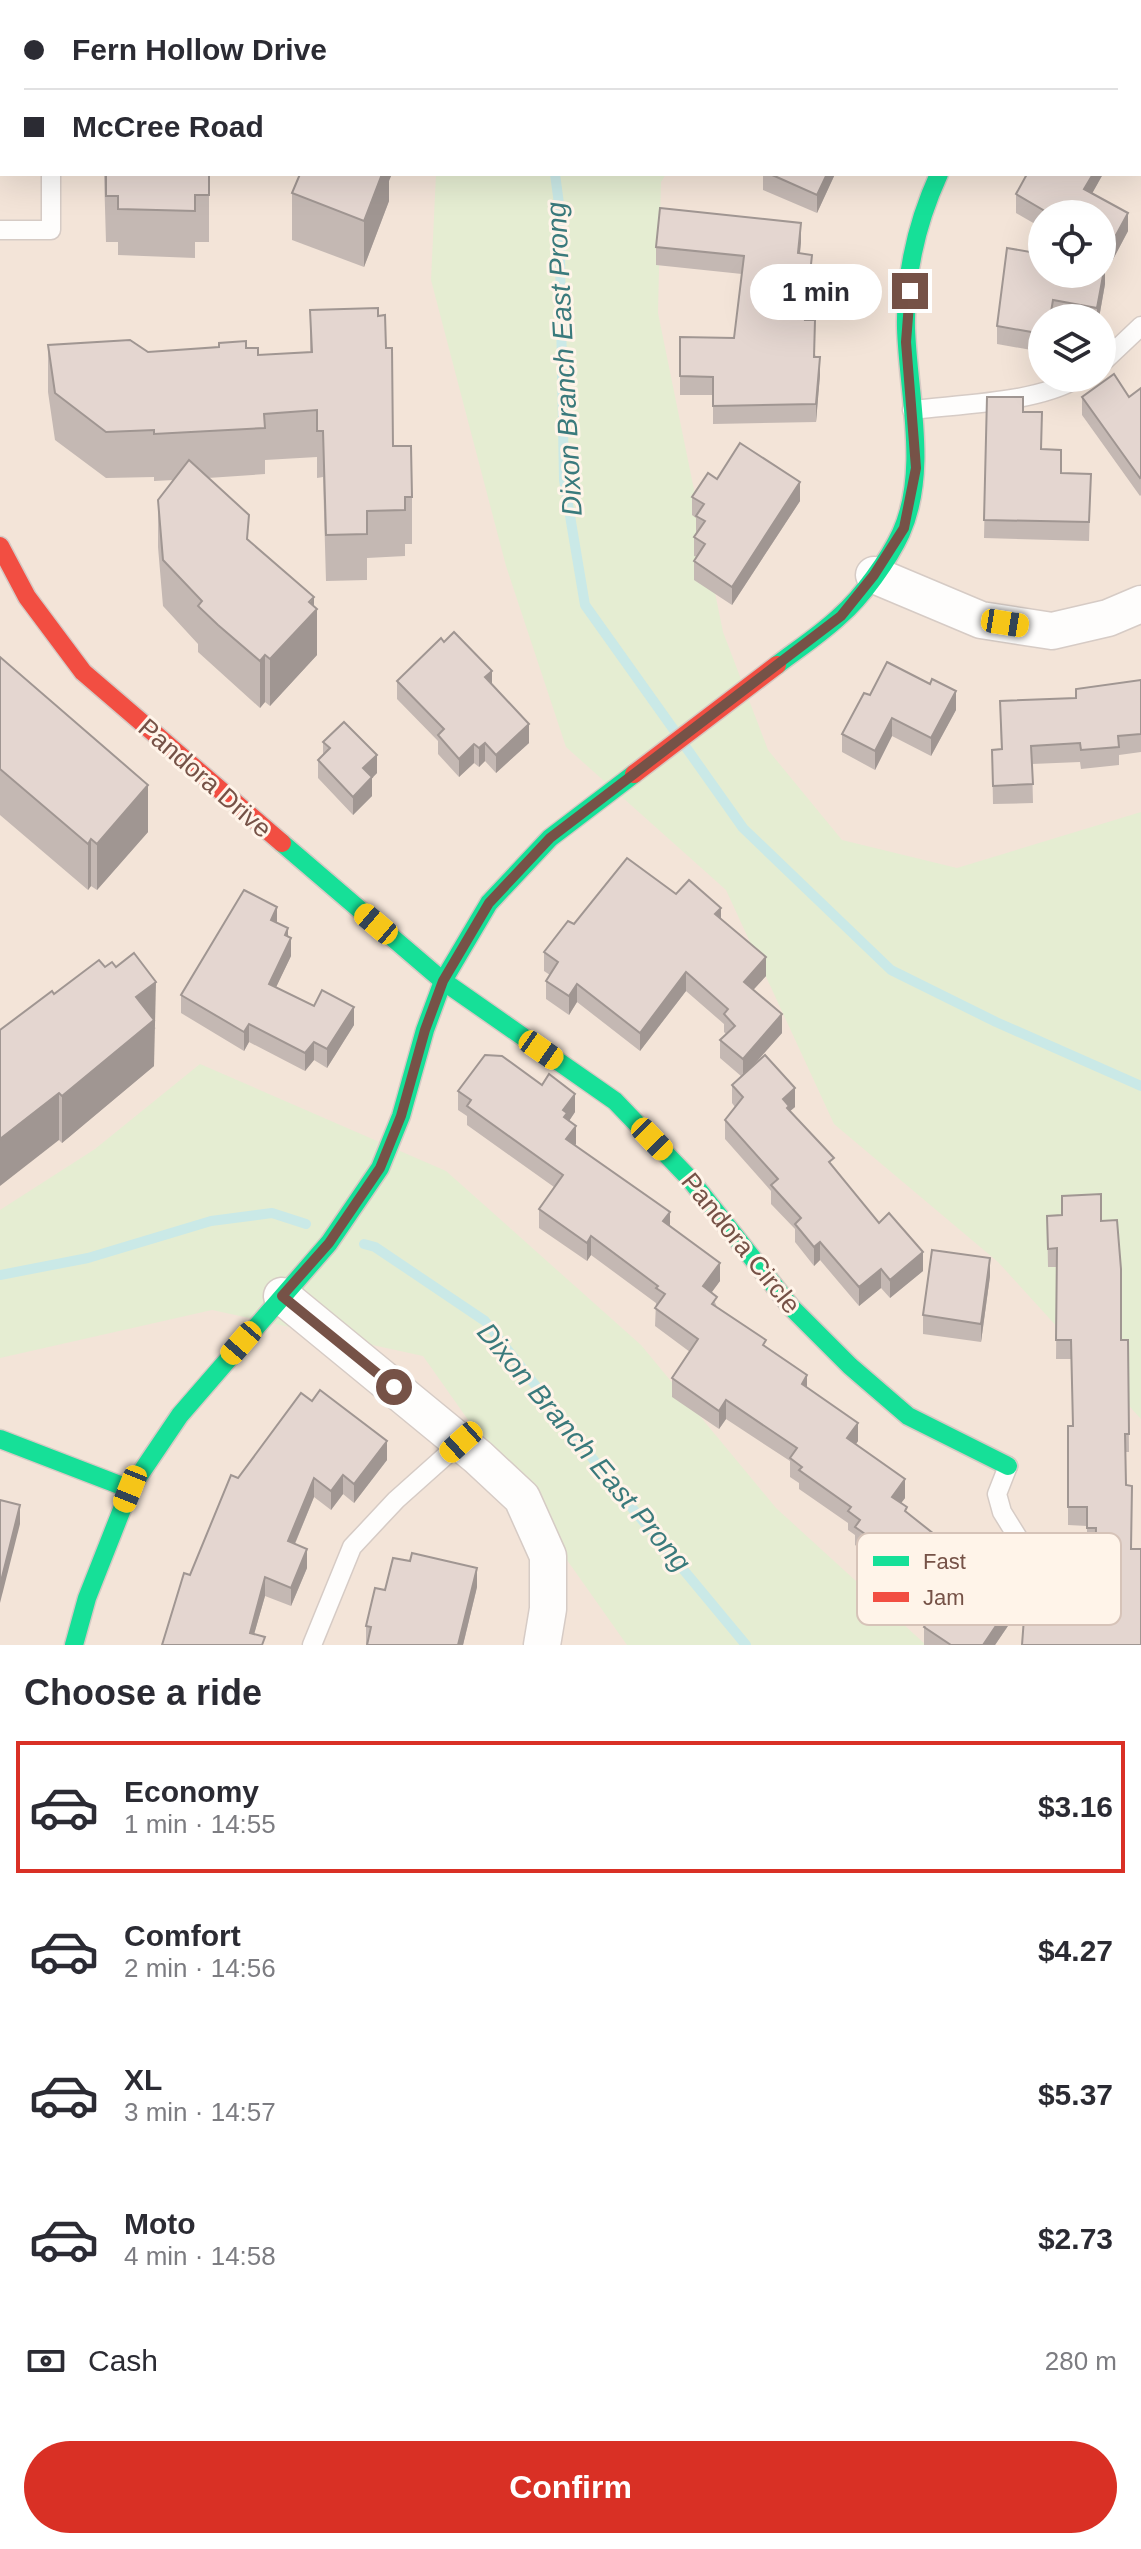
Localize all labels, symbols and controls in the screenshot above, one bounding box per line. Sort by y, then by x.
text: Fern Hollow Drive [72,33,327,66]
text: McCree Road [72,110,264,143]
map controls [1028,200,1116,392]
button: locate [1028,200,1116,288]
water label: Dixon Branch East Prong [540,201,588,517]
callout: 1 min [750,263,882,319]
route end [892,273,928,309]
text: 1 min [782,277,850,307]
button: layers [1028,304,1116,392]
car [979,607,1031,639]
street label: Pandora Drive [132,712,278,844]
car [350,899,402,949]
car [514,1026,568,1074]
car [627,1113,677,1165]
street label: Pandora Circle [675,1167,807,1319]
car [216,1317,266,1369]
water label: Dixon Branch East Prong [471,1317,697,1578]
route start [376,1369,412,1405]
car [435,1417,487,1467]
car [110,1462,150,1516]
legend [857,1533,1121,1625]
text: Fast [923,1549,966,1574]
text: Jam [923,1585,965,1610]
text: Choose a ride [24,1672,262,1713]
icon: car [28,1771,100,1843]
text: Economy [124,1775,259,1808]
text: $3.16 [1038,1790,1113,1823]
text: 1 min · 14:55 [124,1809,276,1839]
icon: car [28,1915,100,1987]
text: Comfort [124,1919,241,1952]
text: $4.27 [1038,1934,1113,1967]
text: 2 min · 14:56 [124,1953,276,1983]
icon: car [28,2059,100,2131]
text: XL [124,2063,162,2096]
text: $5.37 [1038,2078,1113,2111]
text: 3 min · 14:57 [124,2097,276,2127]
icon: car [28,2203,100,2275]
text: Moto [124,2207,196,2240]
text: $2.73 [1038,2222,1113,2255]
text: 4 min · 14:58 [124,2241,276,2271]
icon: cash [24,2339,68,2383]
text: Cash [88,2344,158,2377]
text: 280 m [1045,2346,1117,2376]
button: Confirm [24,2441,1117,2533]

